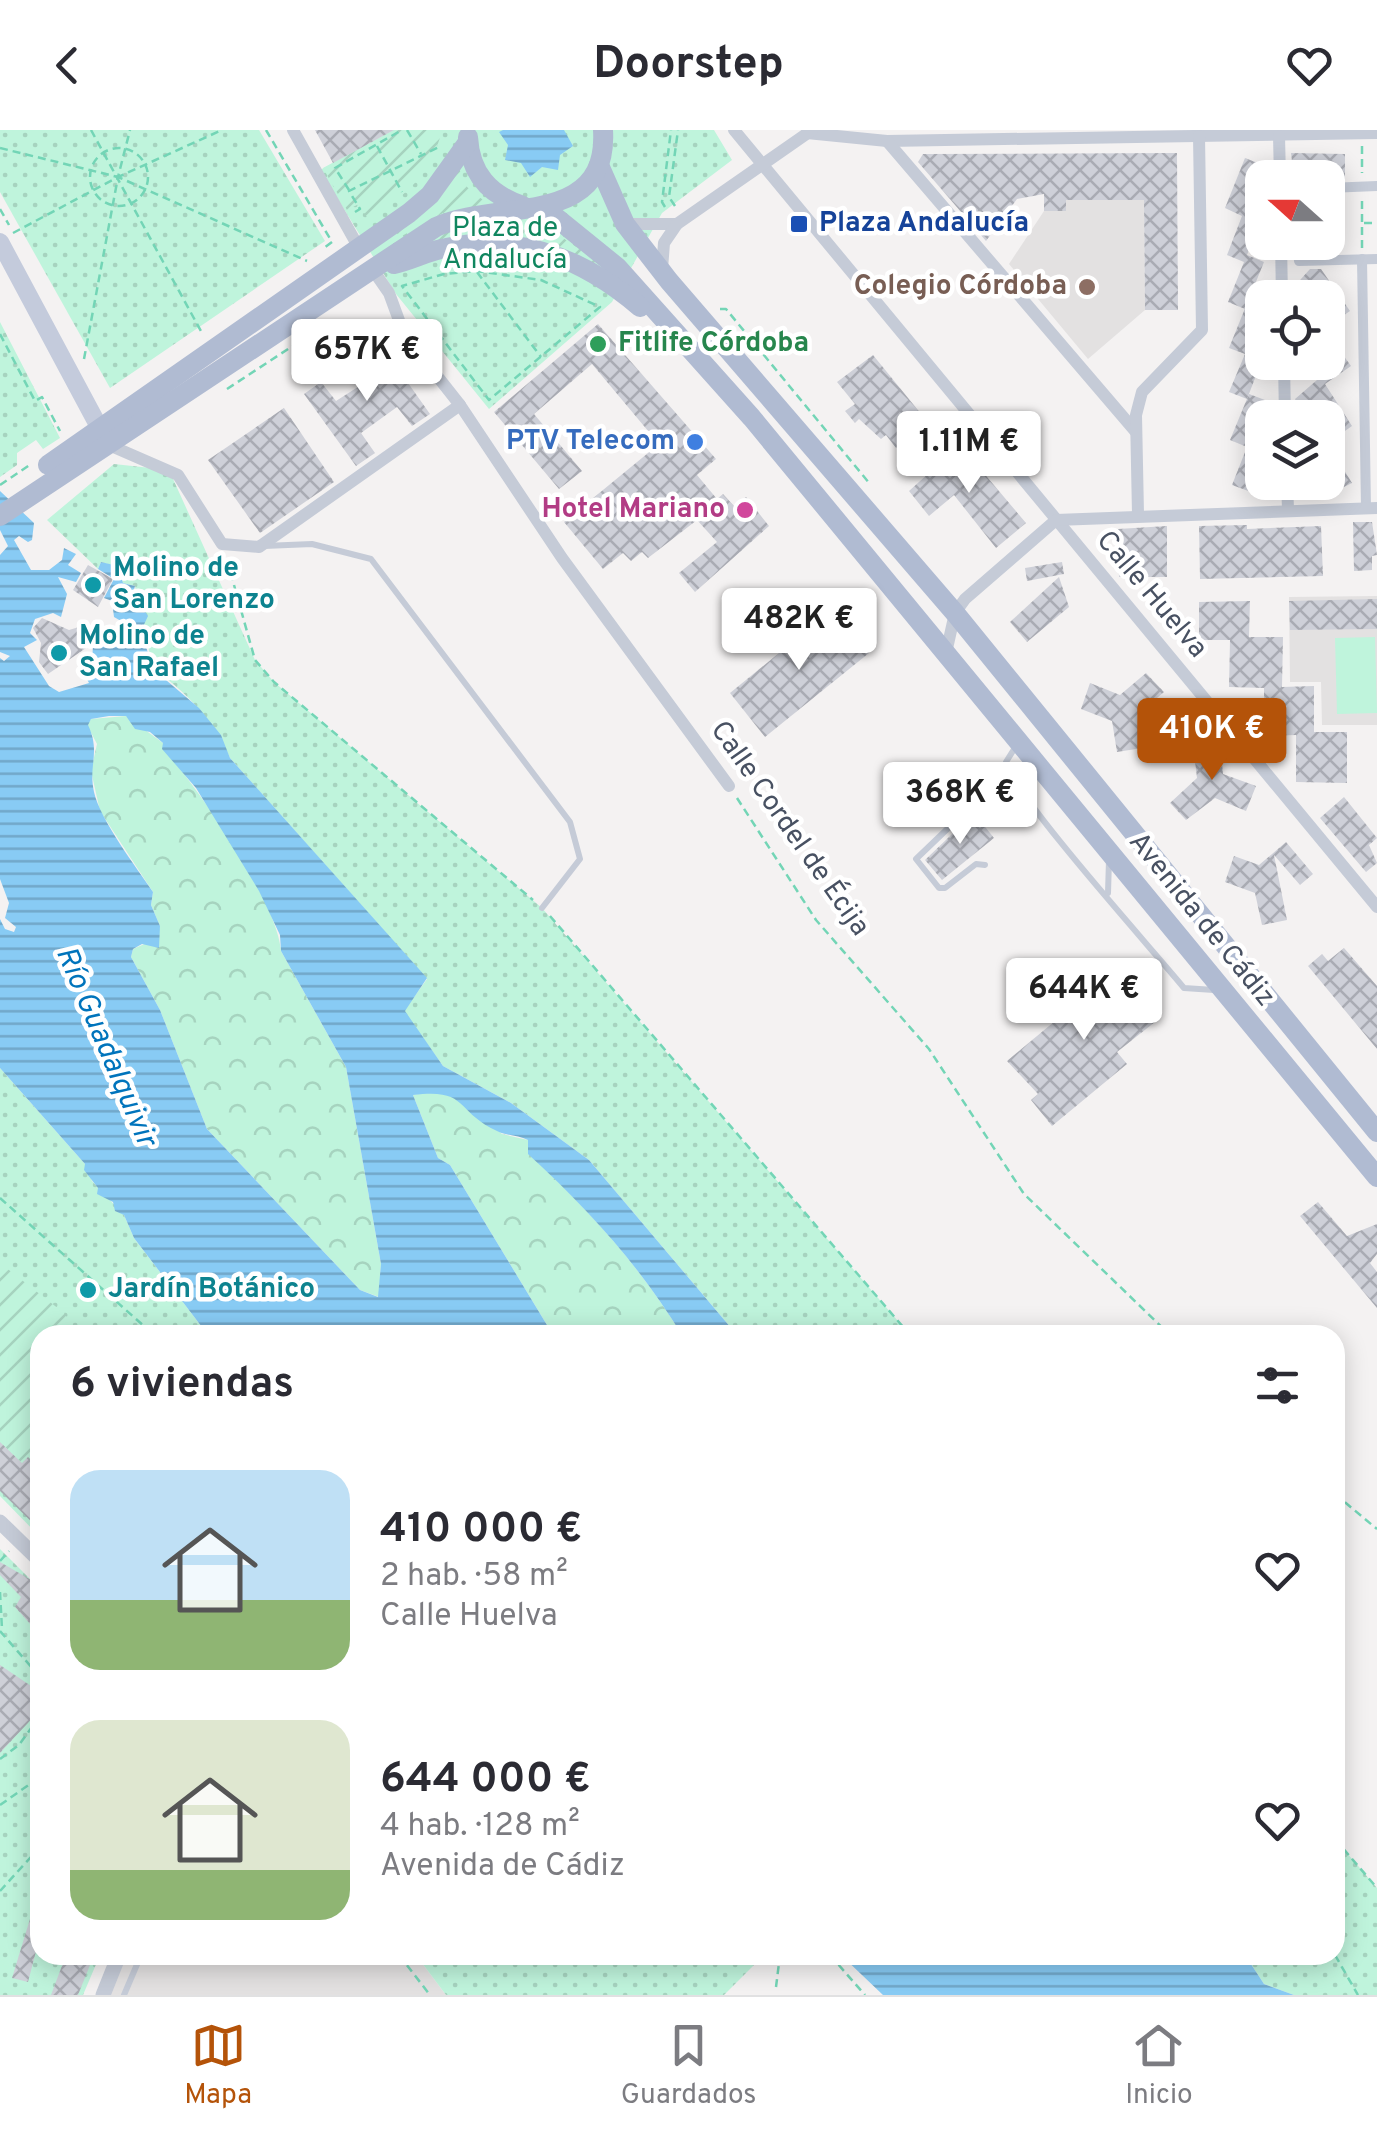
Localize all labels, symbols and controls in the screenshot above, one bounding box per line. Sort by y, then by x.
text: Doorstep [593,37,784,94]
icon: back [40,38,95,93]
icon: heart [1282,38,1337,93]
north arrow [1245,160,1345,260]
map controls [1245,160,1345,500]
place label: Plaza Andalucía [819,206,1029,242]
park label: Plaza de Andalucía [443,211,567,279]
marker: Plaza Andalucía [788,213,810,235]
place label: Colegio Córdoba [854,269,1067,305]
marker: Colegio Córdoba [1076,276,1098,298]
button: locate [1245,280,1345,380]
pin: 657K € [286,319,448,404]
place label: Fitlife Córdoba [618,326,809,362]
text: 657K € [313,331,421,371]
marker: Fitlife Córdoba [587,333,609,355]
button: layers [1245,400,1345,500]
pin: 1.11M € [877,411,1061,496]
text: 1.11M € [919,423,1019,463]
place label: PTV Telecom [506,424,675,460]
marker: PTV Telecom [684,431,706,453]
place label: Hotel Mariano [541,492,725,528]
marker: Hotel Mariano [734,499,756,521]
street label: Calle Huelva [1087,524,1215,666]
place label: Molino de San Lorenzo [113,551,275,619]
marker: Molino de San Lorenzo [82,574,104,596]
pin: 482K € [718,588,880,673]
text: 482K € [744,600,854,640]
place label: Molino de San Rafael [79,619,219,687]
marker: Molino de San Rafael [48,642,70,664]
pin: 410K € [1131,698,1293,783]
text: 410K € [1159,710,1265,750]
street label: Calle Cordel de Écija [701,713,878,944]
pin: 368K € [879,762,1041,847]
text: 368K € [905,774,1015,814]
street label: Avenida de Cádiz [1120,825,1282,1015]
water label: Río Guadalquivir [46,941,165,1155]
pin: 644K € [1003,958,1165,1043]
text: 644K € [1028,970,1140,1010]
place label: Jardín Botánico [108,1272,315,1308]
marker: Jardín Botánico [77,1279,99,1301]
icon: filters [1250,1358,1305,1413]
text: 6 viviendas [70,1359,294,1412]
text: 410 000 € [380,1504,582,1557]
icon: home [150,1510,270,1630]
icon: heart [1250,1543,1305,1598]
text: 2 hab. · 58 m² [380,1557,568,1597]
text: Calle Huelva [380,1597,557,1637]
text: 644 000 € [380,1754,591,1807]
icon: home [150,1760,270,1880]
icon: heart [1250,1793,1305,1848]
text: 4 hab. · 128 m² [380,1807,580,1847]
text: Avenida de Cádiz [380,1847,625,1887]
tab: Mapa [184,2018,252,2114]
tab: Guardados [621,2018,756,2114]
tab: Inicio [1125,2018,1193,2114]

